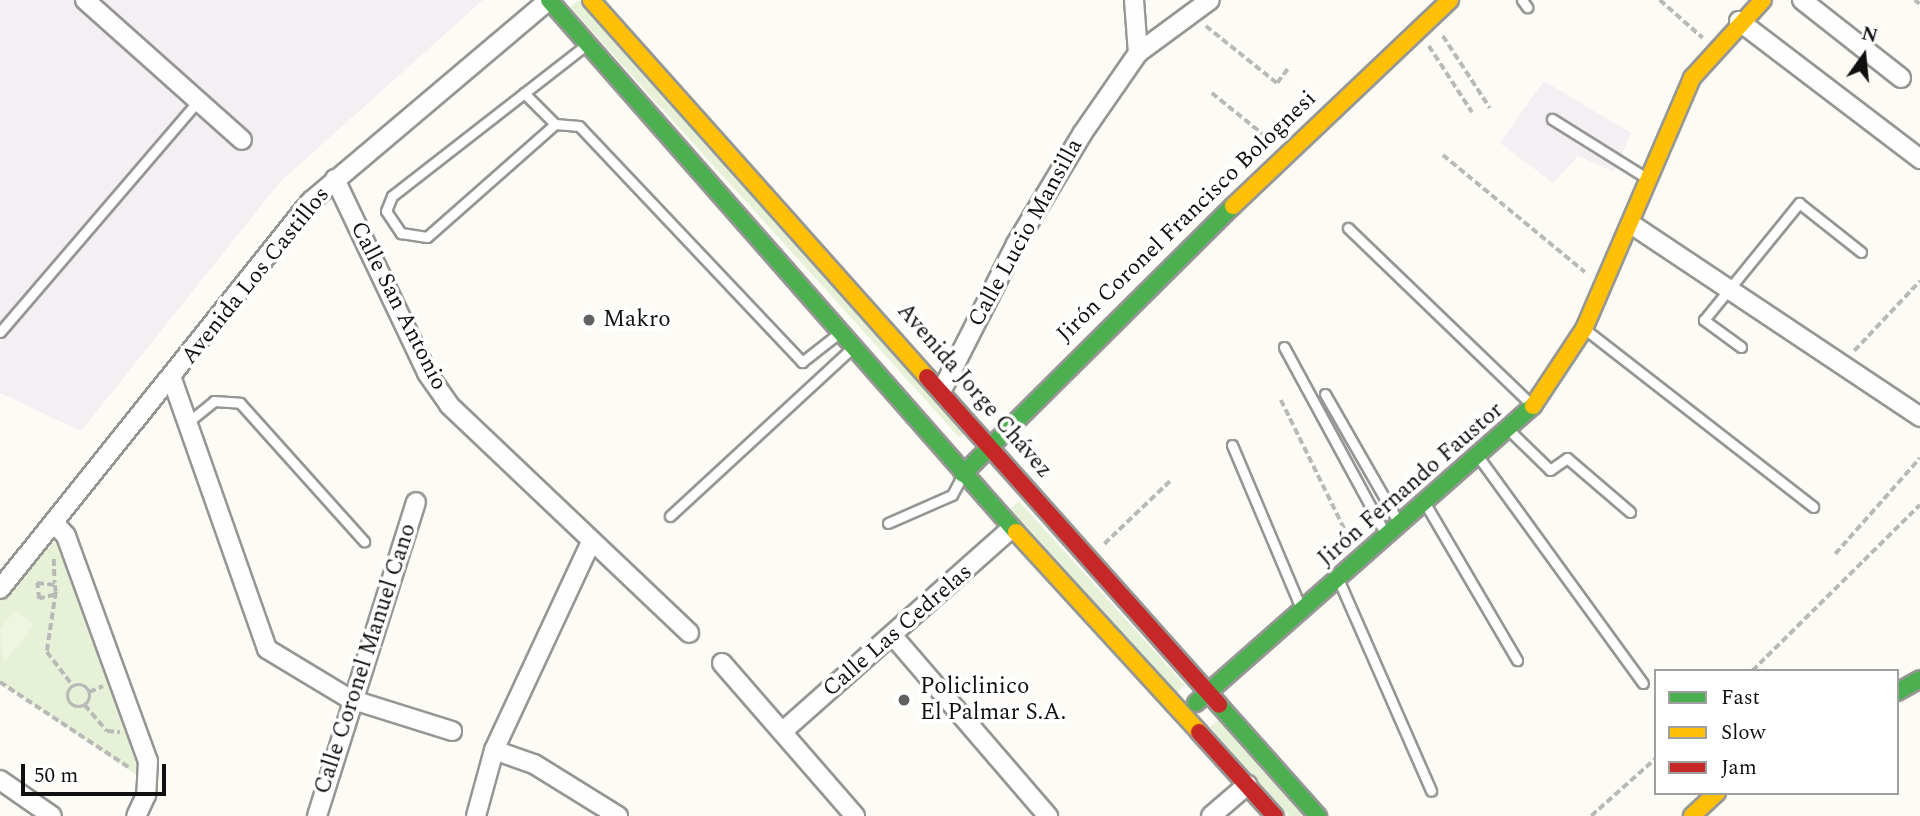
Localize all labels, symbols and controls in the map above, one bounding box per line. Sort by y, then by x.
text: N [1858,19,1881,51]
north arrow [1829,21,1899,91]
street label: Jirón Coronel Francisco Bolognesi [1052,85,1322,349]
street label: Calle Lucio Mansilla [963,134,1089,332]
street label: Avenida Los Castillos [176,182,336,370]
street label: Calle San Antonio [344,217,452,395]
street label: Avenida Jorge Chávez [891,298,1057,484]
place label: Makro [603,306,671,334]
marker: Makro [581,312,597,328]
street label: Jirón Fernando Faustor [1313,397,1509,573]
street label: Calle Coronel Manuel Cano [309,520,423,798]
street label: Calle Las Cedrelas [818,559,978,703]
legend [1654,669,1899,795]
place label: Policlinico El Palmar S.A. [920,673,1066,727]
text: Fast [1721,682,1760,714]
marker: Policlinico El Palmar S.A. [894,690,914,710]
text: Slow [1721,717,1765,749]
scale bar [24,750,170,794]
text: Jam [1721,752,1757,784]
text: 50 m [34,760,78,792]

